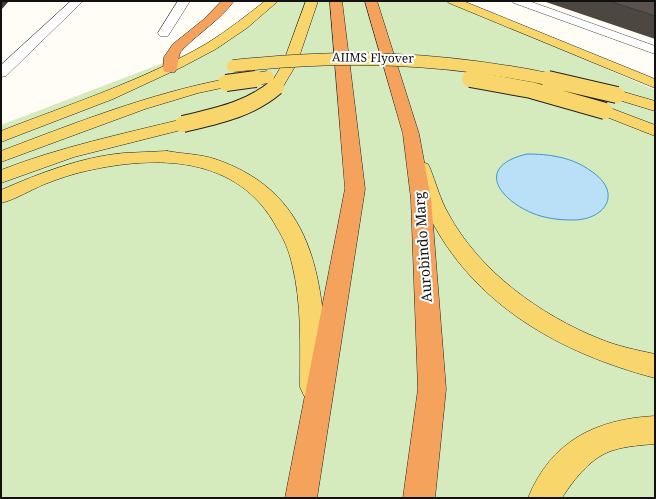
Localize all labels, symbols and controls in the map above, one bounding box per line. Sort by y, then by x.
street label: AIIMS Flyover [332,48,414,67]
street label: Aurobindo Marg [409,191,436,303]

